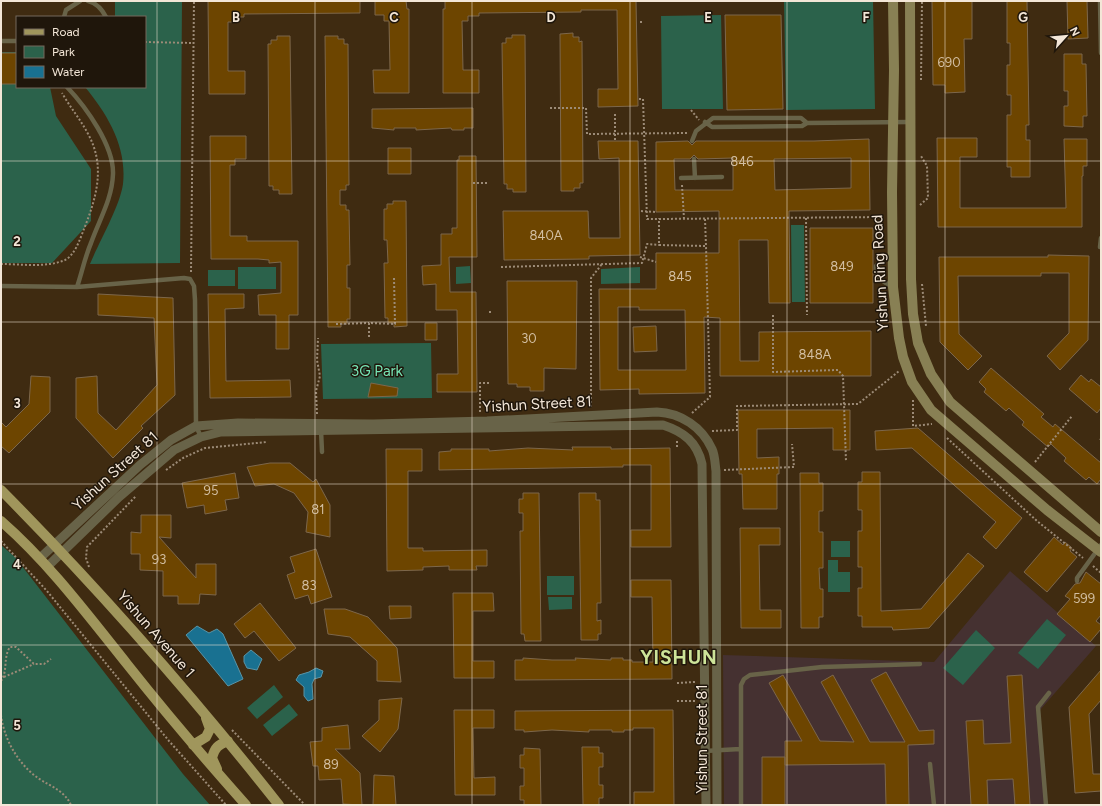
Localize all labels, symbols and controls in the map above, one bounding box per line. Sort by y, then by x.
text: B [232,10,240,25]
text: C [389,10,399,25]
text: D [546,10,556,25]
text: E [704,10,712,25]
text: F [862,10,870,25]
text: G [1018,10,1028,25]
legend [16,16,146,88]
north arrow [1046,16,1086,56]
text: Road [52,25,80,39]
text: N [1067,25,1082,38]
text: Park [52,45,75,59]
house number: 690 [937,55,961,70]
text: Water [52,65,84,79]
house number: 846 [730,154,754,169]
street label: Yishun Ring Road [868,214,892,332]
house number: 840A [529,228,563,243]
text: 2 [13,234,21,249]
house number: 849 [830,259,854,274]
house number: 845 [668,269,692,284]
house number: 30 [521,331,537,346]
house number: 848A [799,347,832,362]
park label: 3G Park [351,362,404,380]
street label: Yishun Street 81 [482,392,592,416]
text: 3 [13,396,21,411]
street label: Yishun Street 81 [68,428,162,514]
house number: 95 [204,483,218,498]
house number: 81 [311,502,325,517]
house number: 93 [152,552,166,567]
text: 4 [13,557,21,572]
house number: 83 [301,578,317,593]
street label: Yishun Avenue 1 [113,587,199,681]
house number: 599 [1073,591,1095,606]
district label: YISHUN [640,646,718,669]
street label: Yishun Street 81 [693,684,711,794]
text: 5 [13,718,21,733]
house number: 89 [323,757,339,772]

